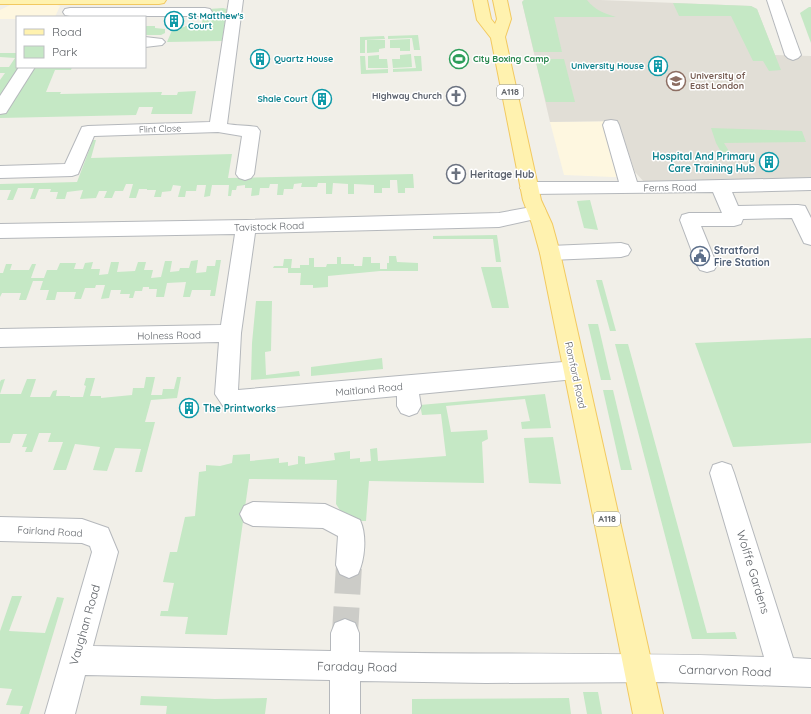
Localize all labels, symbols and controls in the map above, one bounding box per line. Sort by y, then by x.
building icon: St Matthew's Court [163,10,185,32]
place label: St Matthew's Court [188,10,244,31]
legend [16,16,146,68]
text: Road [52,24,82,39]
text: Park [52,44,77,59]
building icon: Quartz House [249,48,271,70]
sports icon: City Boxing Camp [448,48,470,70]
place label: Quartz House [274,53,333,64]
place label: City Boxing Camp [473,53,549,64]
building icon: University House [647,55,669,77]
place label: University House [571,60,644,71]
school or university icon: University of East London [665,70,687,92]
place label: University of East London [690,70,746,91]
church icon: Highway Church [445,85,467,107]
road number: A118 [497,85,523,99]
building icon: Shale Court [311,88,333,110]
place label: Highway Church [372,90,442,101]
place label: Shale Court [257,93,308,104]
street label: Flint Close [139,122,181,135]
place label: Hospital And Primary Care Training Hub [652,150,755,175]
building icon: Hospital And Primary Care Training Hub [758,151,780,173]
church icon: Heritage Hub [445,163,467,185]
place label: Heritage Hub [470,168,534,181]
street label: Ferns Road [643,181,697,194]
street label: Tavistock Road [234,219,305,234]
place label: Stratford Fire Station [714,244,770,269]
public building icon: Stratford Fire Station [689,245,711,267]
street label: Holness Road [137,328,201,343]
street label: Romford Road [562,340,589,410]
street label: Maitland Road [335,380,403,399]
building icon: The Printworks [178,397,200,419]
place label: The Printworks [203,402,276,415]
road number: A118 [594,512,620,526]
street label: Fairland Road [17,523,83,540]
street label: Wolffe Gardens [734,528,773,616]
street label: Vaughan Road [66,583,103,667]
street label: Faraday Road [317,658,397,675]
street label: Carnarvon Road [678,661,772,680]

